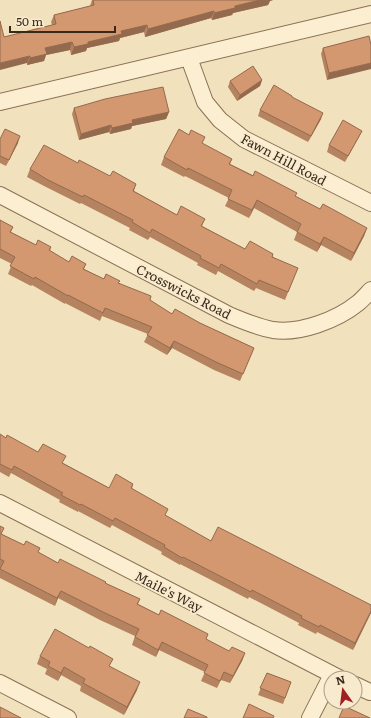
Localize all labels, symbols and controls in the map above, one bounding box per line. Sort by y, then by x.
scale bar [10,8,115,34]
text: 50 m [16,12,43,30]
street label: Fawn Hill Road [238,128,330,190]
street label: Crosswicks Road [133,259,235,323]
street label: Maile's Way [132,566,207,616]
north arrow [323,670,363,710]
text: N [334,670,347,688]

